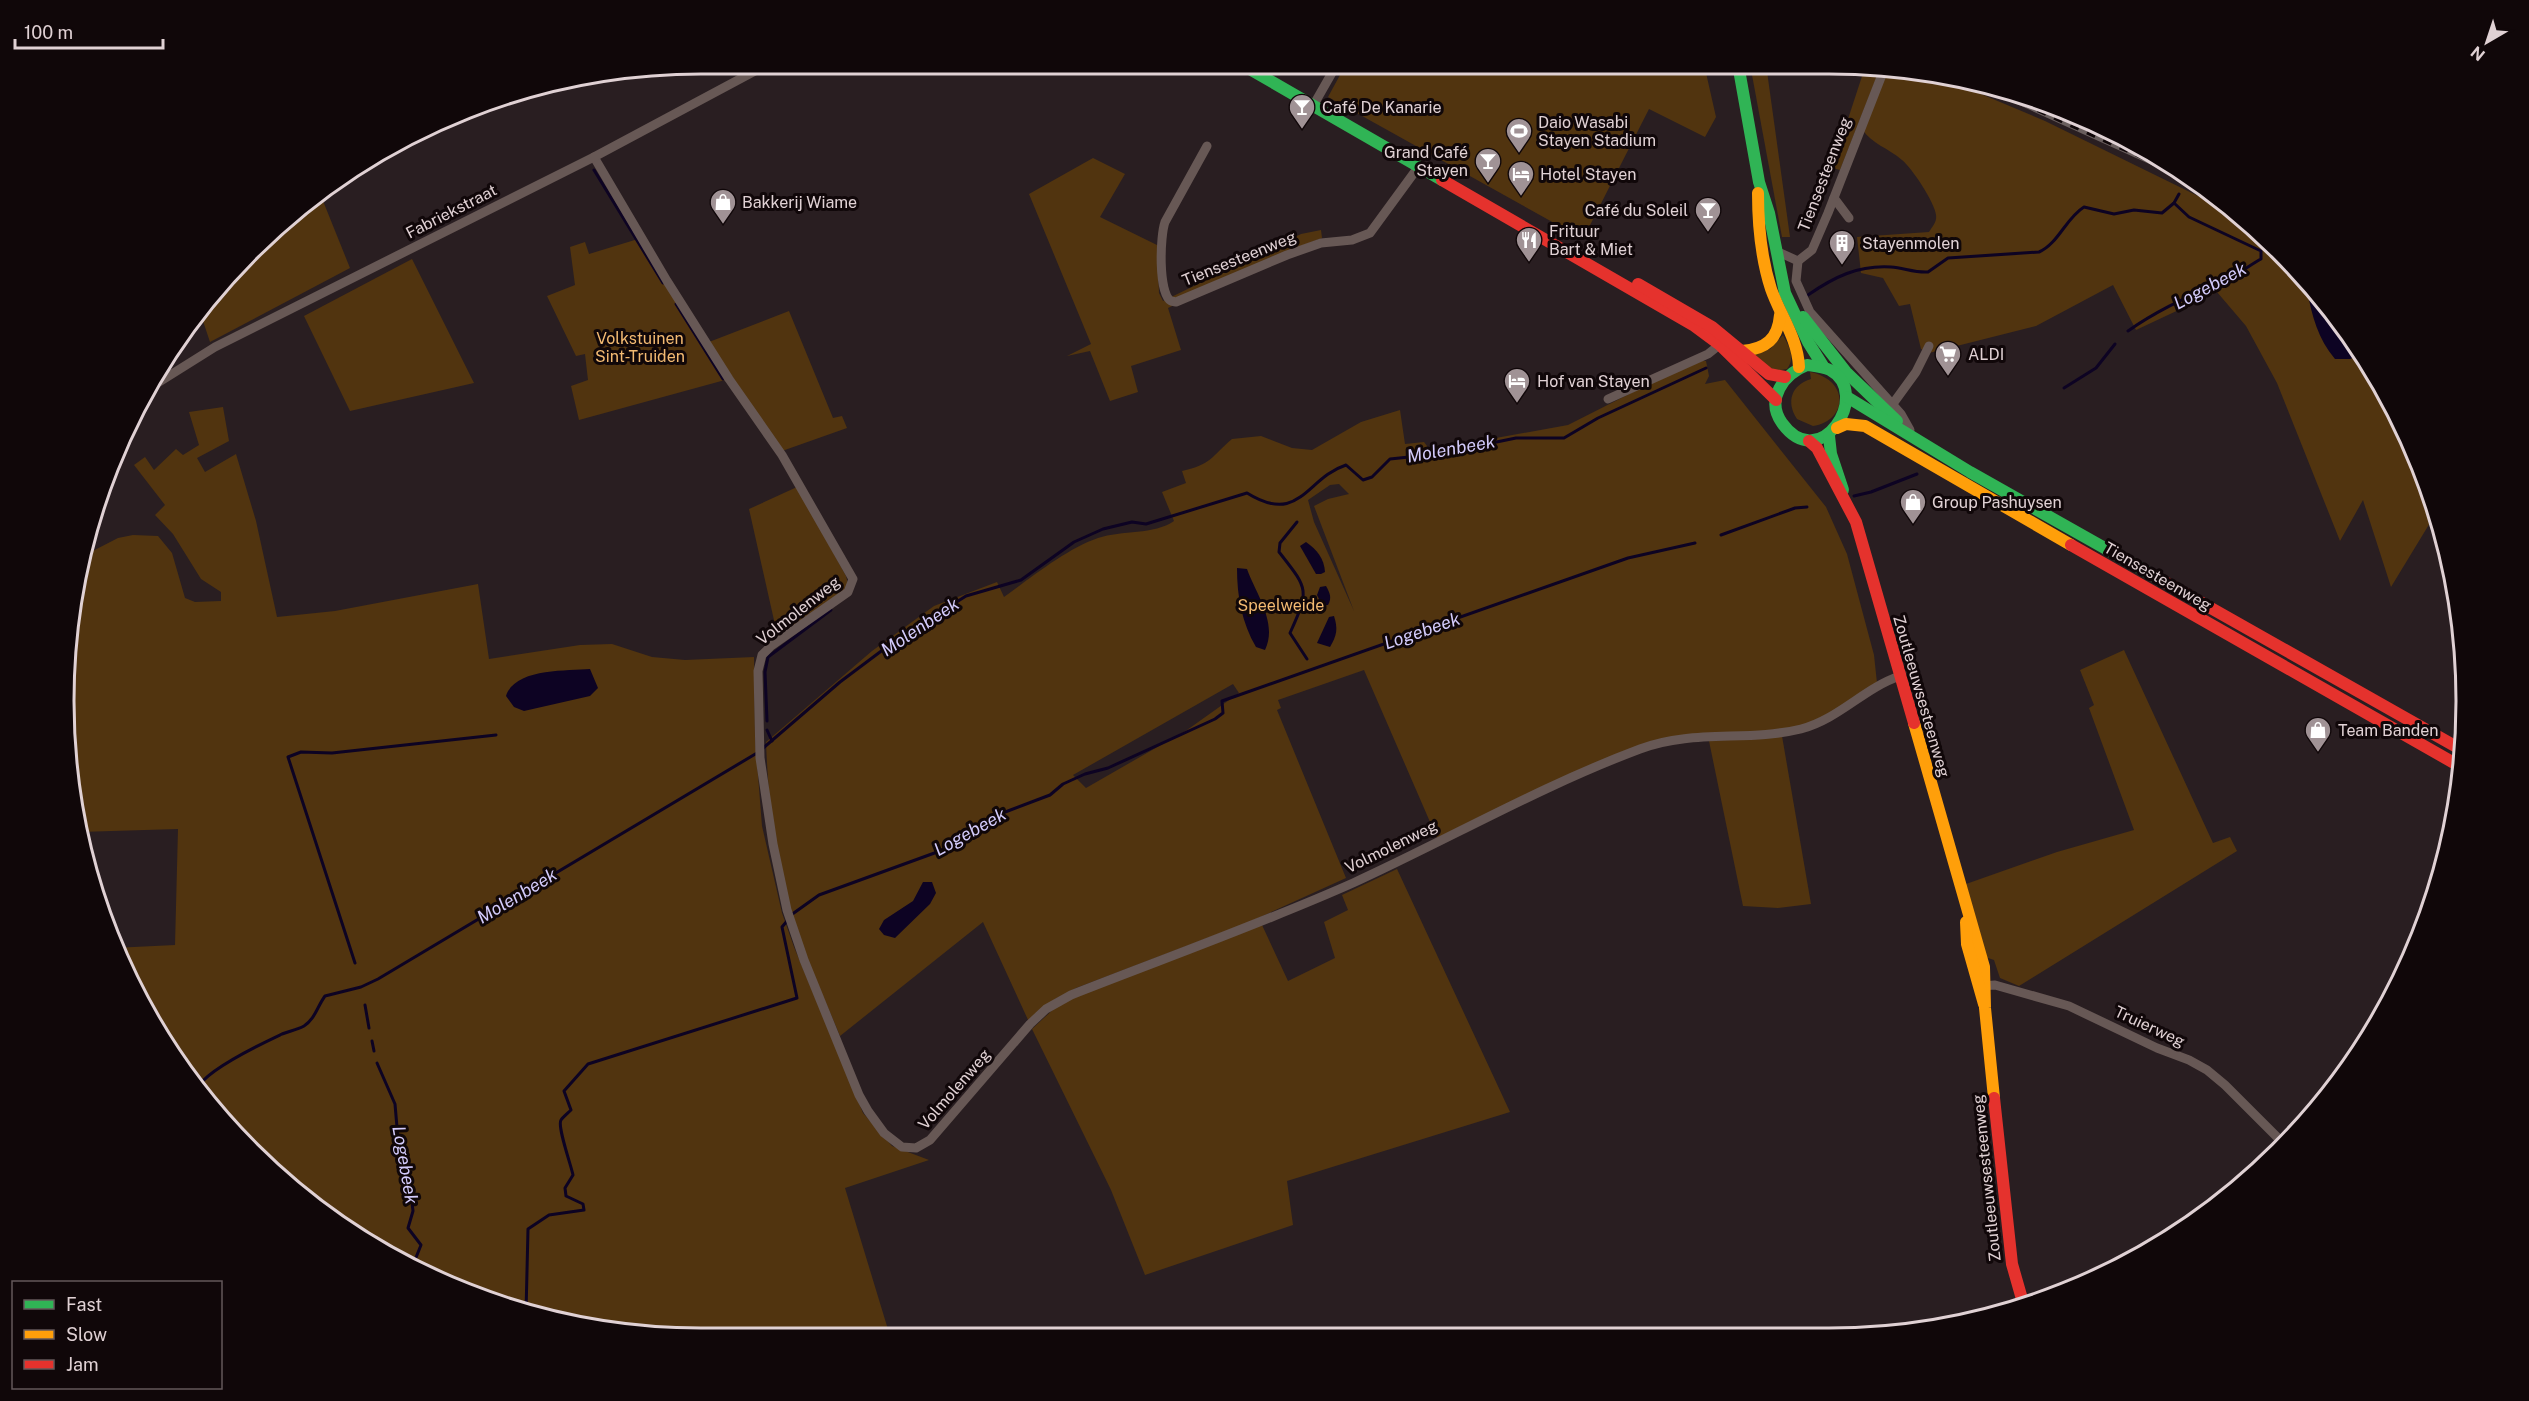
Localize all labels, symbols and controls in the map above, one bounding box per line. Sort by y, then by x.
scale bar [15,12,164,50]
north arrow [2457,12,2517,72]
text: 100 m [24,22,73,43]
text: N [2467,42,2489,65]
bar icon: Café De Kanarie [1287,92,1317,130]
place label: Café De Kanarie [1322,98,1441,117]
place label: Daio Wasabi Stayen Stadium [1538,113,1656,150]
street label: Tiensesteenweg [1794,114,1855,234]
sports icon: Daio Wasabi Stayen Stadium [1504,116,1534,154]
place label: Grand Café Stayen [1384,143,1468,180]
bar icon: Grand Café Stayen [1473,146,1503,184]
hotel icon: Hotel Stayen [1506,159,1536,197]
place label: Hotel Stayen [1540,165,1636,184]
street label: Fabriekstraat [403,180,500,242]
shop icon: Bakkerij Wiame [708,187,738,225]
place label: Bakkerij Wiame [742,193,857,212]
bar icon: Café du Soleil [1693,195,1723,233]
place label: Café du Soleil [1585,201,1688,220]
place label: Frituur Bart & Miet [1549,222,1633,259]
restaurant icon: Frituur Bart & Miet [1514,225,1544,263]
street label: Tiensesteenweg [1179,227,1299,290]
building icon: Stayenmolen [1827,228,1857,266]
place label: Stayenmolen [1862,234,1959,253]
water label: Logebeek [2170,258,2250,313]
park label: Volkstuinen Sint-Truiden [595,329,685,366]
supermarket icon: ALDI [1933,339,1963,377]
place label: ALDI [1968,345,2004,364]
hotel icon: Hof van Stayen [1502,366,1532,404]
place label: Hof van Stayen [1537,372,1650,391]
water label: Molenbeek [1405,430,1497,467]
shop icon: Group Pashuysen [1898,487,1928,525]
place label: Group Pashuysen [1932,493,2062,512]
street label: Tiensesteenweg [2101,538,2215,615]
street label: Volmolenweg [753,572,844,649]
water label: Molenbeek [877,593,963,660]
park label: Speelweide [1238,596,1324,615]
water label: Logebeek [1381,608,1463,653]
street label: Zoutleeuwsesteenweg [1889,613,1954,780]
shop icon: Team Banden [2303,715,2333,753]
place label: Team Banden [2338,721,2439,740]
water label: Logebeek [930,803,1010,860]
street label: Volmolenweg [1342,816,1441,877]
water label: Molenbeek [473,863,561,928]
street label: Truierweg [2112,1002,2188,1051]
street label: Volmolenweg [914,1045,995,1133]
street label: Zoutleeuwsesteenweg [1968,1093,2005,1263]
water label: Logebeek [388,1124,423,1206]
legend [12,1281,222,1389]
text: Fast [66,1294,102,1315]
text: Slow [66,1324,107,1345]
text: Jam [66,1354,99,1375]

